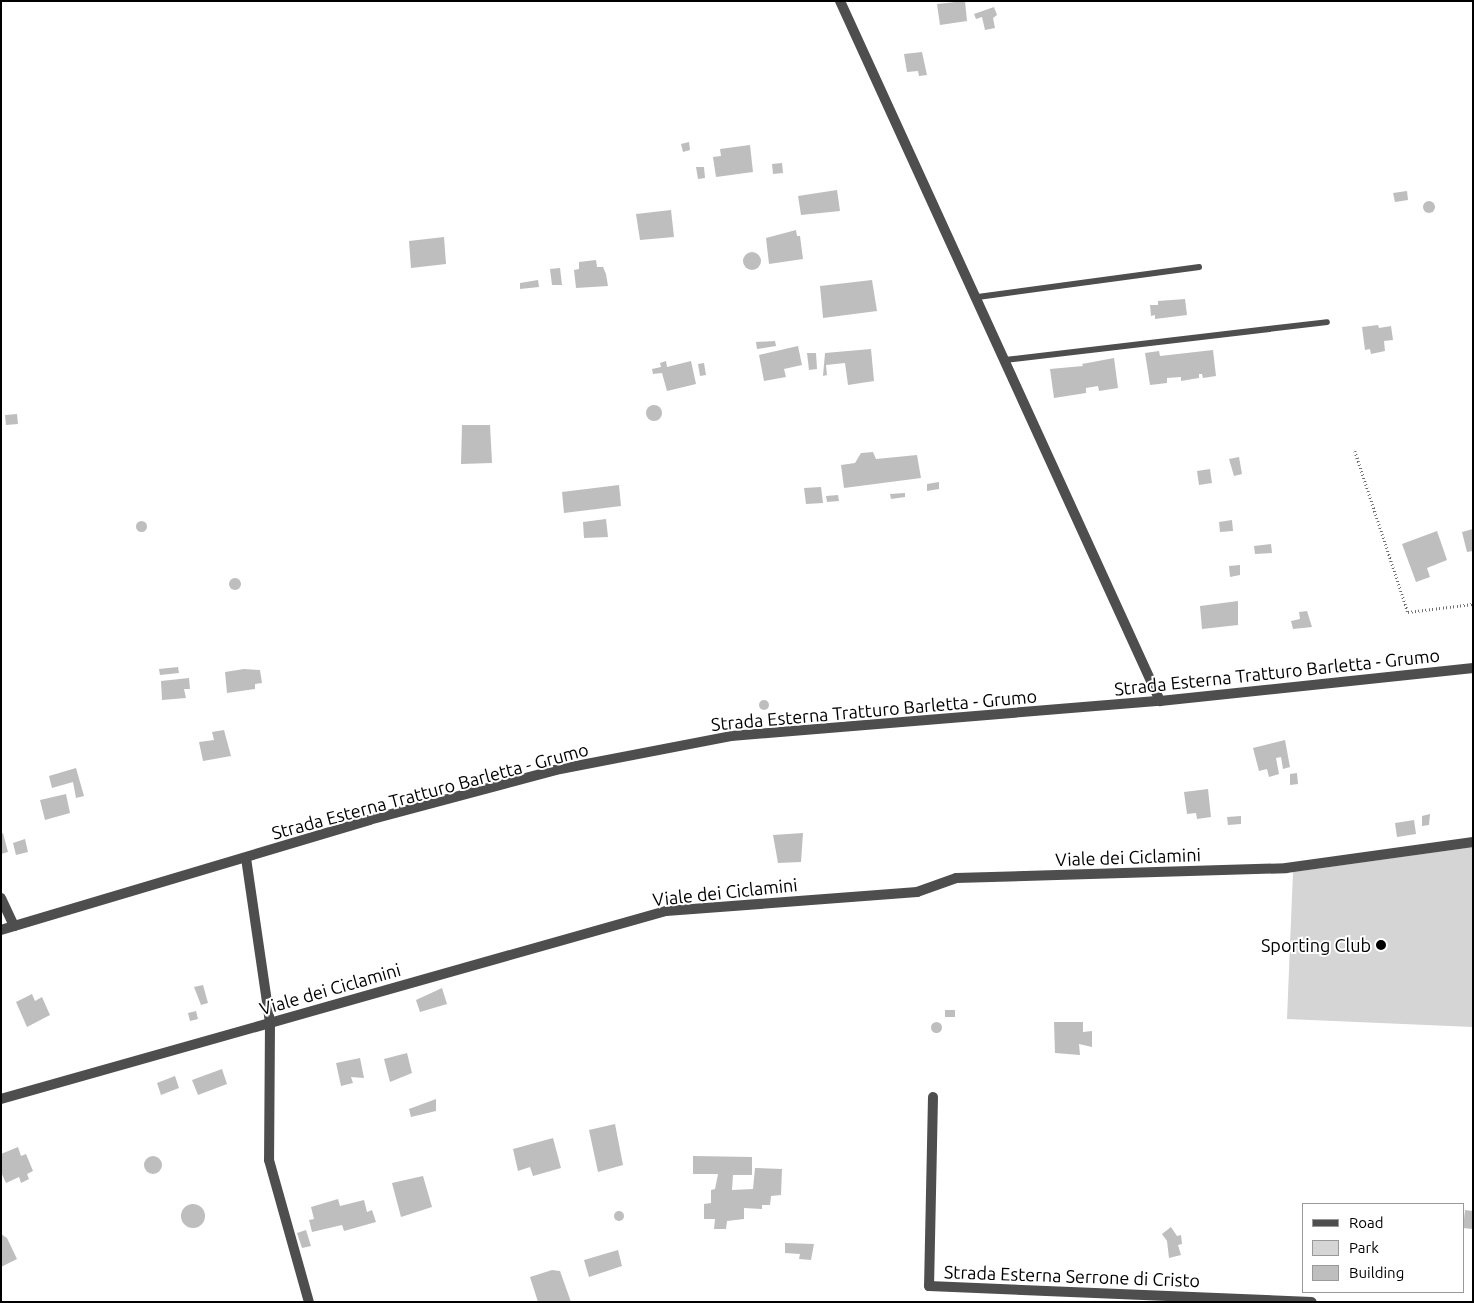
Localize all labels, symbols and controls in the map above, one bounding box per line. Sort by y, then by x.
street label: Strada Esterna Tratturo Barletta - Grumo [1113,644,1441,700]
street label: Strada Esterna Tratturo Barletta - Grumo [710,685,1038,735]
street label: Strada Esterna Tratturo Barletta - Grumo [269,738,591,844]
street label: Viale dei Ciclamini [1055,844,1201,870]
street label: Viale dei Ciclamini [651,874,799,910]
place label: Sporting Club [1261,934,1371,956]
marker: Sporting Club [1375,939,1387,951]
street label: Viale dei Ciclamini [257,959,403,1019]
legend [1302,1203,1464,1293]
text: Road [1349,1214,1384,1231]
text: Park [1349,1239,1379,1256]
street label: Strada Esterna Serrone di Cristo [944,1261,1200,1291]
text: Building [1349,1264,1404,1281]

